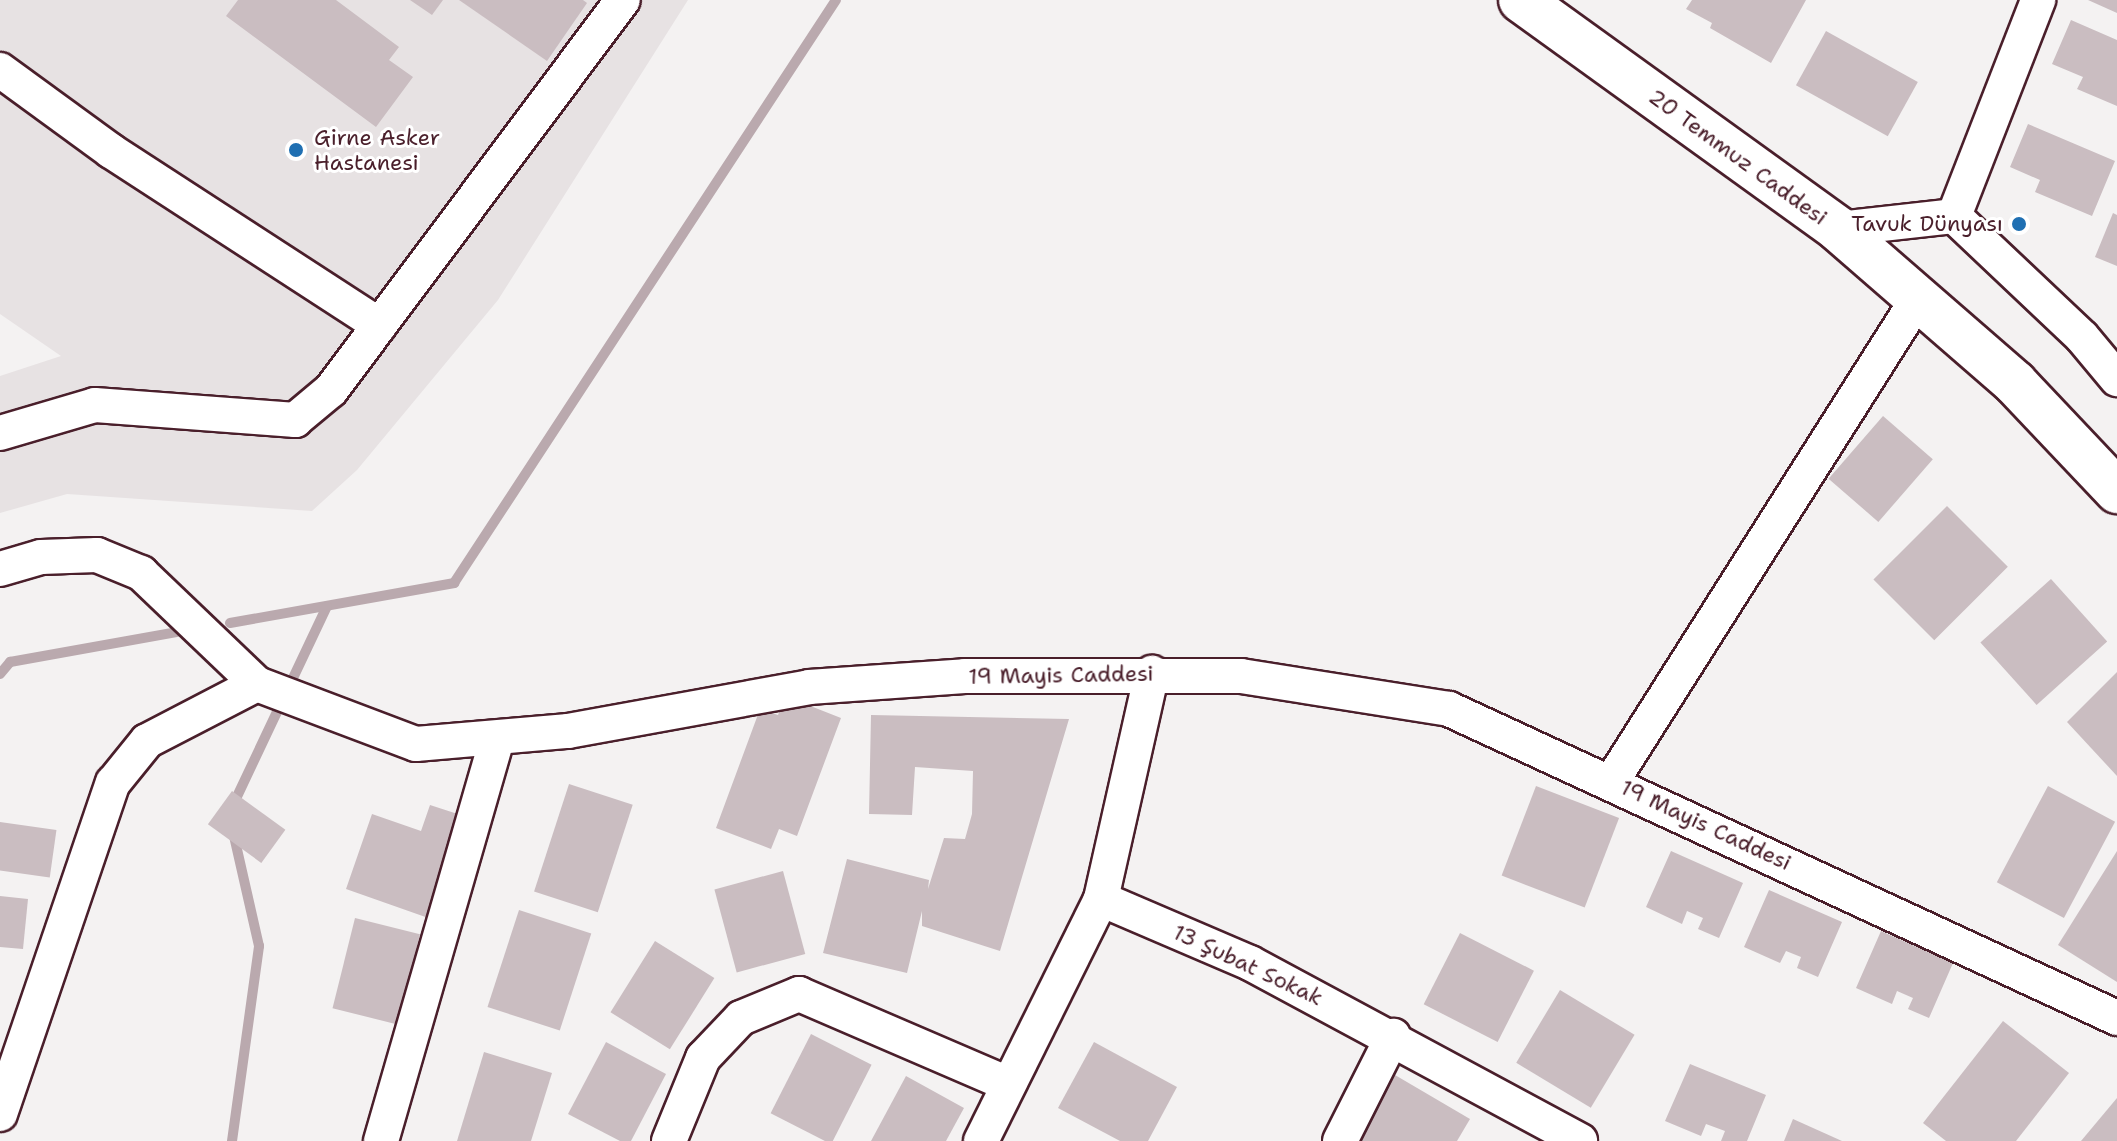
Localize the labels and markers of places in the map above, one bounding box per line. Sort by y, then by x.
place label: Girne Asker Hastanesi [314,124,440,176]
marker: Girne Asker Hastanesi [285,139,307,161]
place label: Tavuk Dünyası [1851,211,2003,237]
marker: Tavuk Dünyası [2010,215,2028,233]

